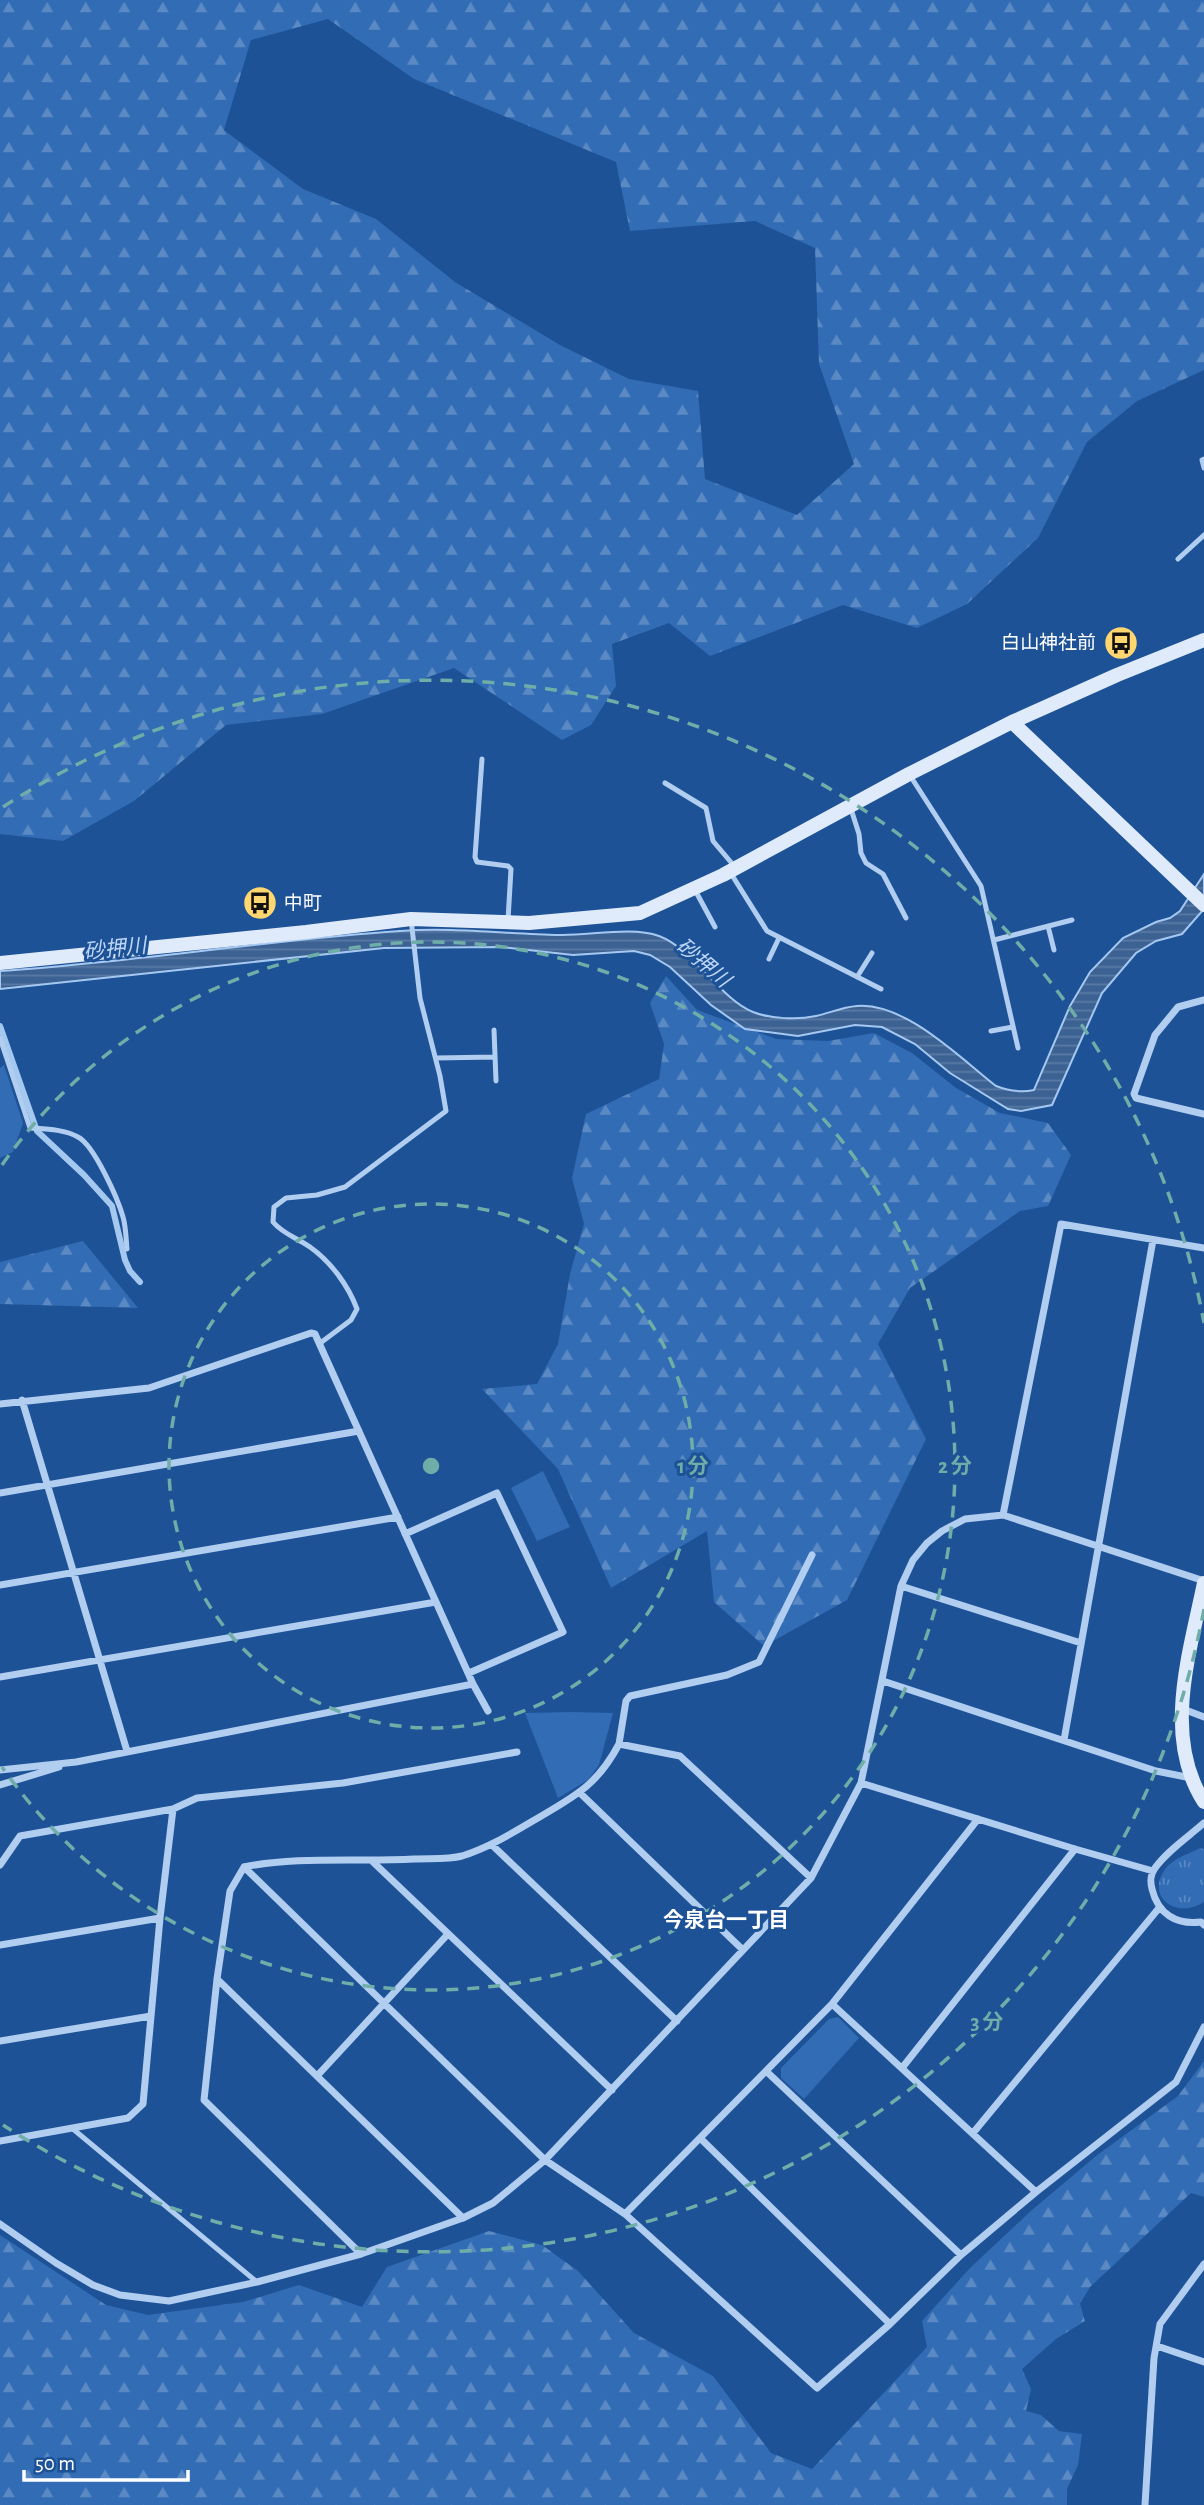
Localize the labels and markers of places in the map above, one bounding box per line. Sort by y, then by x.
bus stop icon: 白山神社前 [1102,624,1140,662]
place label: 白山神社前 [1001,632,1096,653]
bus stop icon: 中町 [241,884,279,922]
place label: 中町 [284,893,322,913]
centre of rings [419,1454,443,1478]

